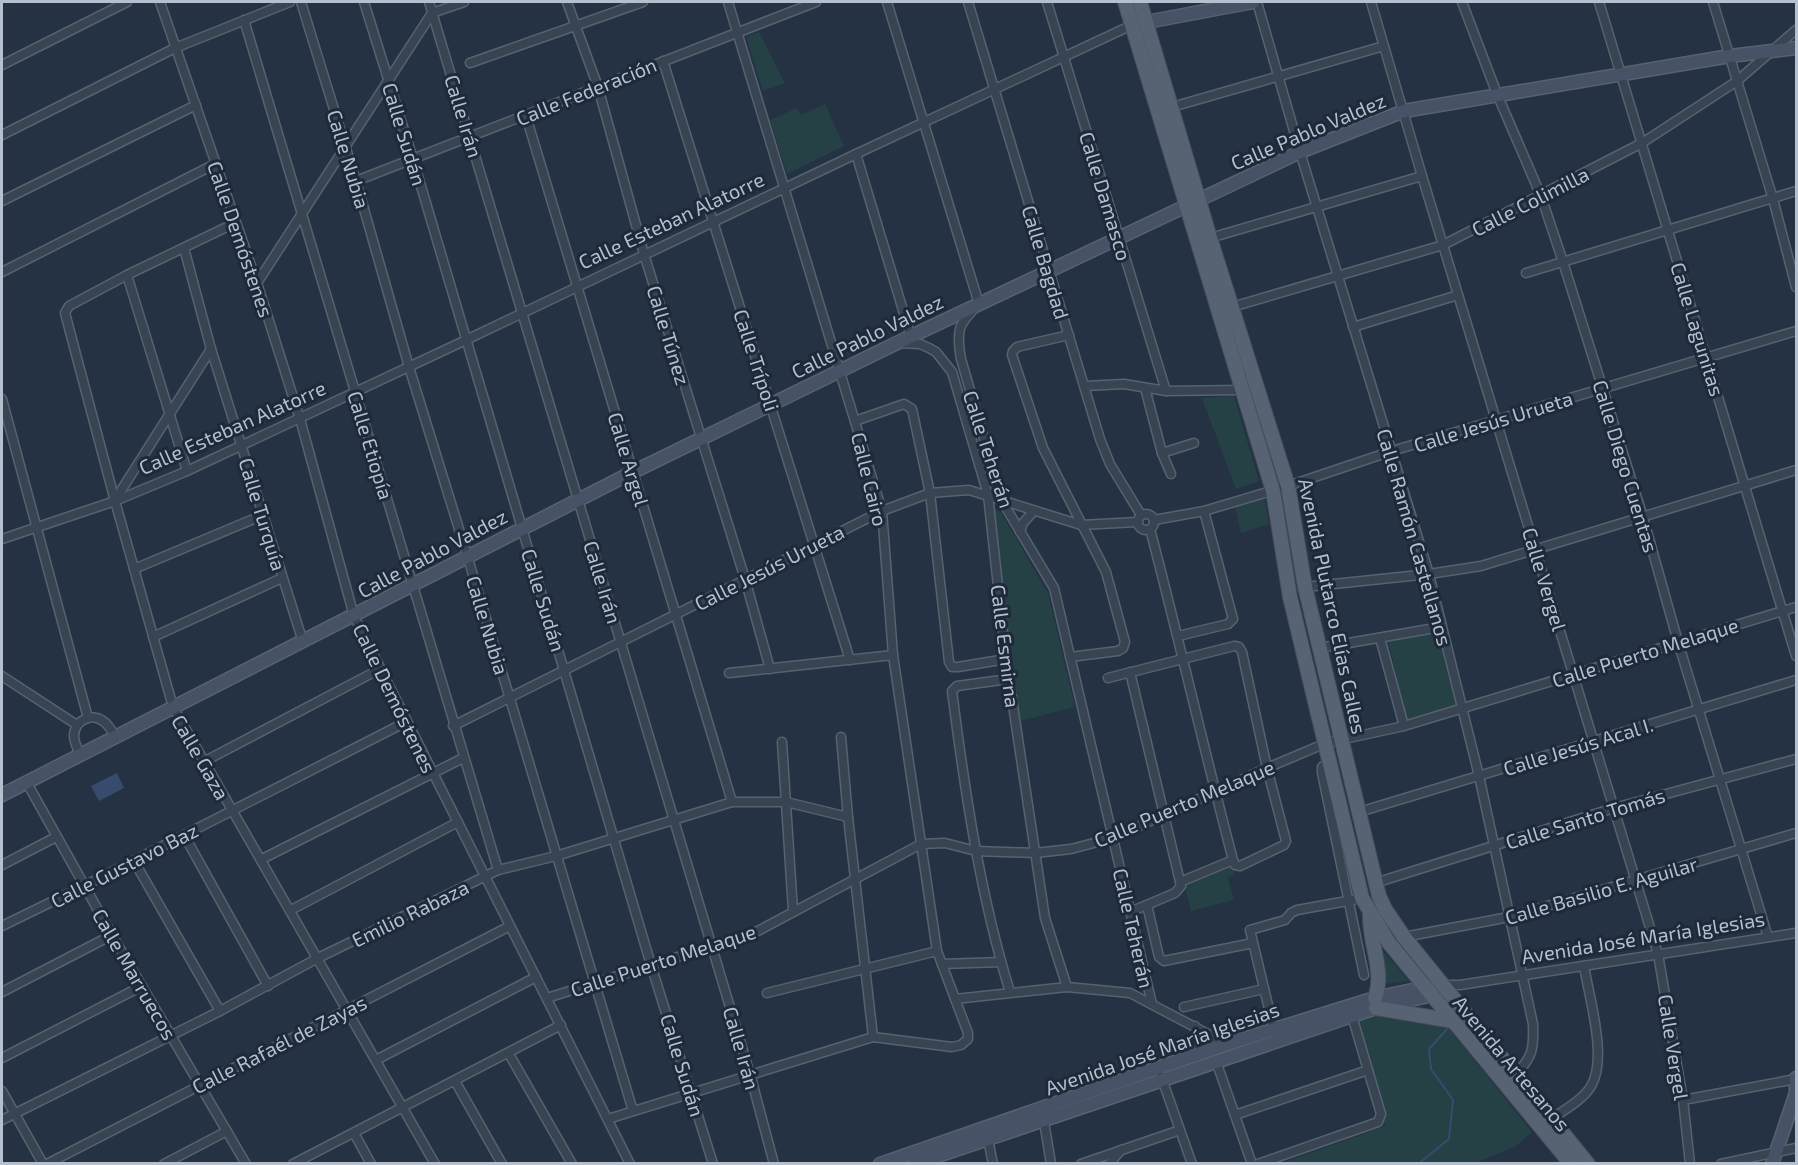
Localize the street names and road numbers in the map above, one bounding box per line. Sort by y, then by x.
street label: Calle Federación [512,52,660,130]
street label: Calle Irán [440,72,488,160]
street label: Calle Sudán [378,80,432,188]
street label: Calle Pablo Valdez [1227,88,1389,174]
street label: Calle Nubia [323,107,375,211]
street label: Calle Damasco [1075,129,1137,263]
street label: Calle Demóstenes [203,158,279,320]
street label: Calle Colimilla [1467,161,1593,241]
street label: Calle Esteban Alatorre [574,166,768,274]
street label: Calle Bagdad [1017,202,1075,322]
street label: Calle Lagunitas [1666,259,1730,399]
street label: Calle Túnez [642,282,696,388]
street label: Calle Pablo Valdez [787,289,947,383]
street label: Calle Trípoli [729,306,785,414]
street label: Calle Esteban Alatorre [135,375,329,479]
street label: Calle Diego Cuentas [1588,377,1664,555]
street label: Calle Jesús Urueta [1411,385,1575,457]
street label: Calle Teherán [959,387,1019,511]
street label: Calle Etiopía [343,388,399,502]
street label: Calle Argel [603,409,655,509]
street label: Calle Ramón Castellanos [1373,426,1457,648]
street label: Calle Cairo [847,430,893,528]
street label: Calle Turquía [234,455,292,573]
street label: Avenida Plutarco Elías Calles [1294,476,1372,736]
street label: Calle Pablo Valdez [353,503,511,603]
street label: Calle Jesús Urueta [690,519,848,615]
street label: Calle Vergel [1518,524,1572,634]
street label: Calle Irán [579,538,627,626]
street label: Calle Sudán [517,546,571,654]
street label: Calle Nubia [462,573,514,677]
street label: Calle Esmirna [987,583,1025,709]
street label: Calle Puerto Melaque [1549,612,1741,692]
street label: Calle Demóstenes [348,619,442,777]
street label: Calle Gaza [167,710,235,804]
street label: Calle Jesús Acal I. [1500,712,1656,780]
street label: Calle Puerto Melaque [1090,754,1278,852]
street label: Calle Santo Tomás [1502,782,1668,854]
street label: Calle Gustavo Baz [46,818,202,912]
street label: Calle Basilio E. Aguilar [1502,851,1700,929]
street label: Calle Teherán [1109,866,1159,990]
street label: Emilio Rabaza [348,874,472,952]
street label: Calle Marruecos [88,904,182,1044]
street label: Avenida José María Iglesias [1520,906,1766,968]
street label: Calle Puerto Melaque [567,919,759,1001]
street label: Calle Rafaél de Zayas [188,990,370,1098]
street label: Avenida Artesanos [1448,990,1576,1136]
street label: Calle Vergel [1654,992,1694,1102]
street label: Avenida José María Iglesias [1042,997,1282,1099]
street label: Calle Irán [719,1004,765,1092]
street label: Calle Sudán [656,1011,710,1119]

